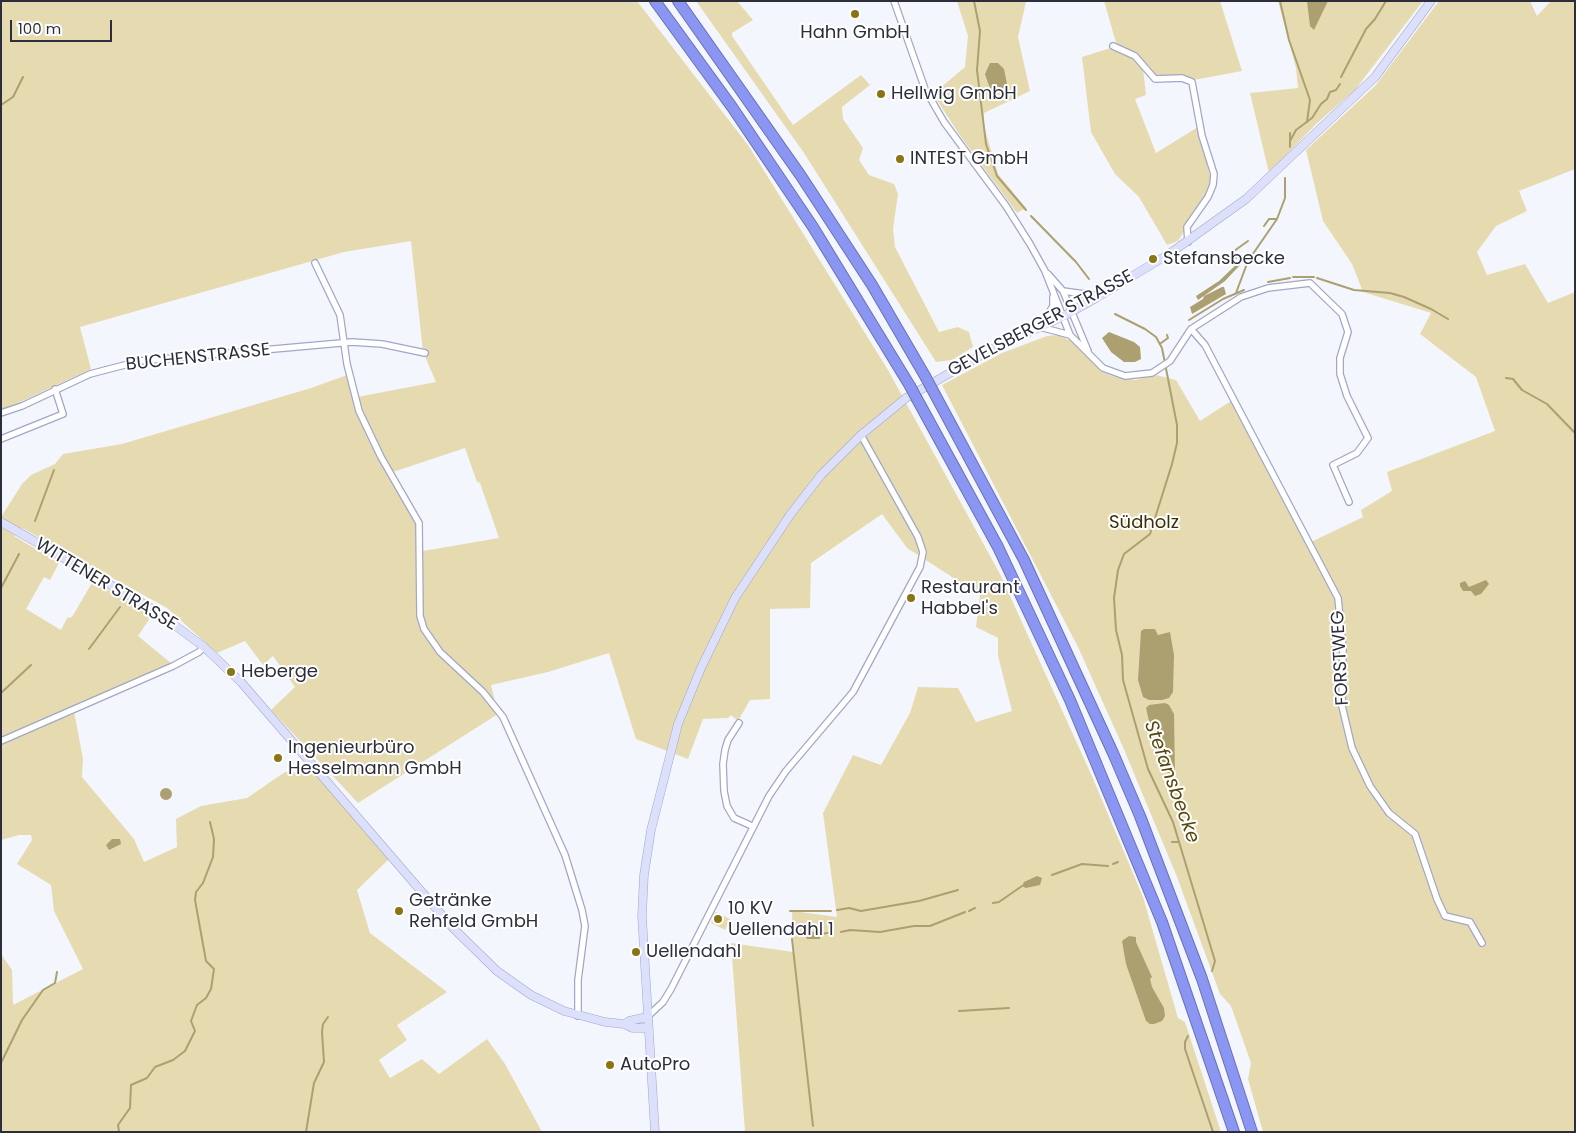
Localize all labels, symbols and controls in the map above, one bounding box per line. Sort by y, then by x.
marker: Hahn GmbH [849,8,861,20]
scale bar [12,10,115,42]
text: 100 m [18,18,61,39]
place label: Hahn GmbH [800,22,910,44]
place label: Hellwig GmbH [891,83,1017,105]
marker: Hellwig GmbH [875,88,887,100]
place label: INTEST GmbH [910,148,1028,170]
marker: INTEST GmbH [894,153,906,165]
place label: Stefansbecke [1163,248,1285,270]
marker: Stefansbecke [1147,253,1159,265]
street label: GEVELSBERGER STRASSE [945,266,1137,382]
street label: BUCHENSTRASSE [125,340,271,376]
park label: Südholz [1109,512,1179,534]
street label: WITTENER STRASSE [31,534,181,636]
place label: Restaurant Habbel's [921,577,1020,620]
marker: Restaurant Habbel's [905,592,917,604]
street label: FORSTWEG [1328,610,1354,706]
place label: Heberge [241,661,318,683]
marker: Heberge [225,666,237,678]
water label: Stefansbecke [1138,718,1204,846]
place label: Ingenieurbüro Hesselmann GmbH [288,737,462,780]
marker: Ingenieurbüro Hesselmann GmbH [272,752,284,764]
place label: Getränke Rehfeld GmbH [409,890,538,932]
place label: 10 KV Uellendahl 1 [728,898,834,941]
marker: Getränke Rehfeld GmbH [393,905,405,917]
marker: 10 KV Uellendahl 1 [712,913,724,925]
place label: Uellendahl [646,941,741,963]
marker: Uellendahl [630,946,642,958]
place label: AutoPro [620,1054,690,1076]
marker: AutoPro [604,1059,616,1071]

